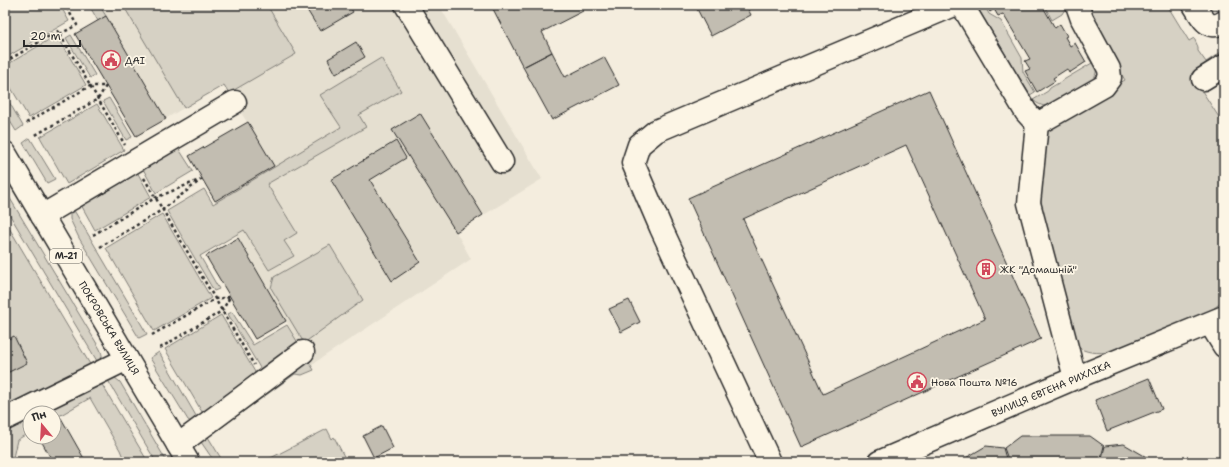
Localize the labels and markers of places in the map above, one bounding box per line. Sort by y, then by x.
public building icon: ДАІ [100,49,122,71]
place label: ДАІ [125,54,145,67]
building icon: ЖК "Домашній" [975,258,997,280]
place label: ЖК "Домашній" [1000,263,1077,276]
public building icon: Нова Пошта №16 [906,371,928,393]
place label: Нова Пошта №16 [931,376,1018,389]

